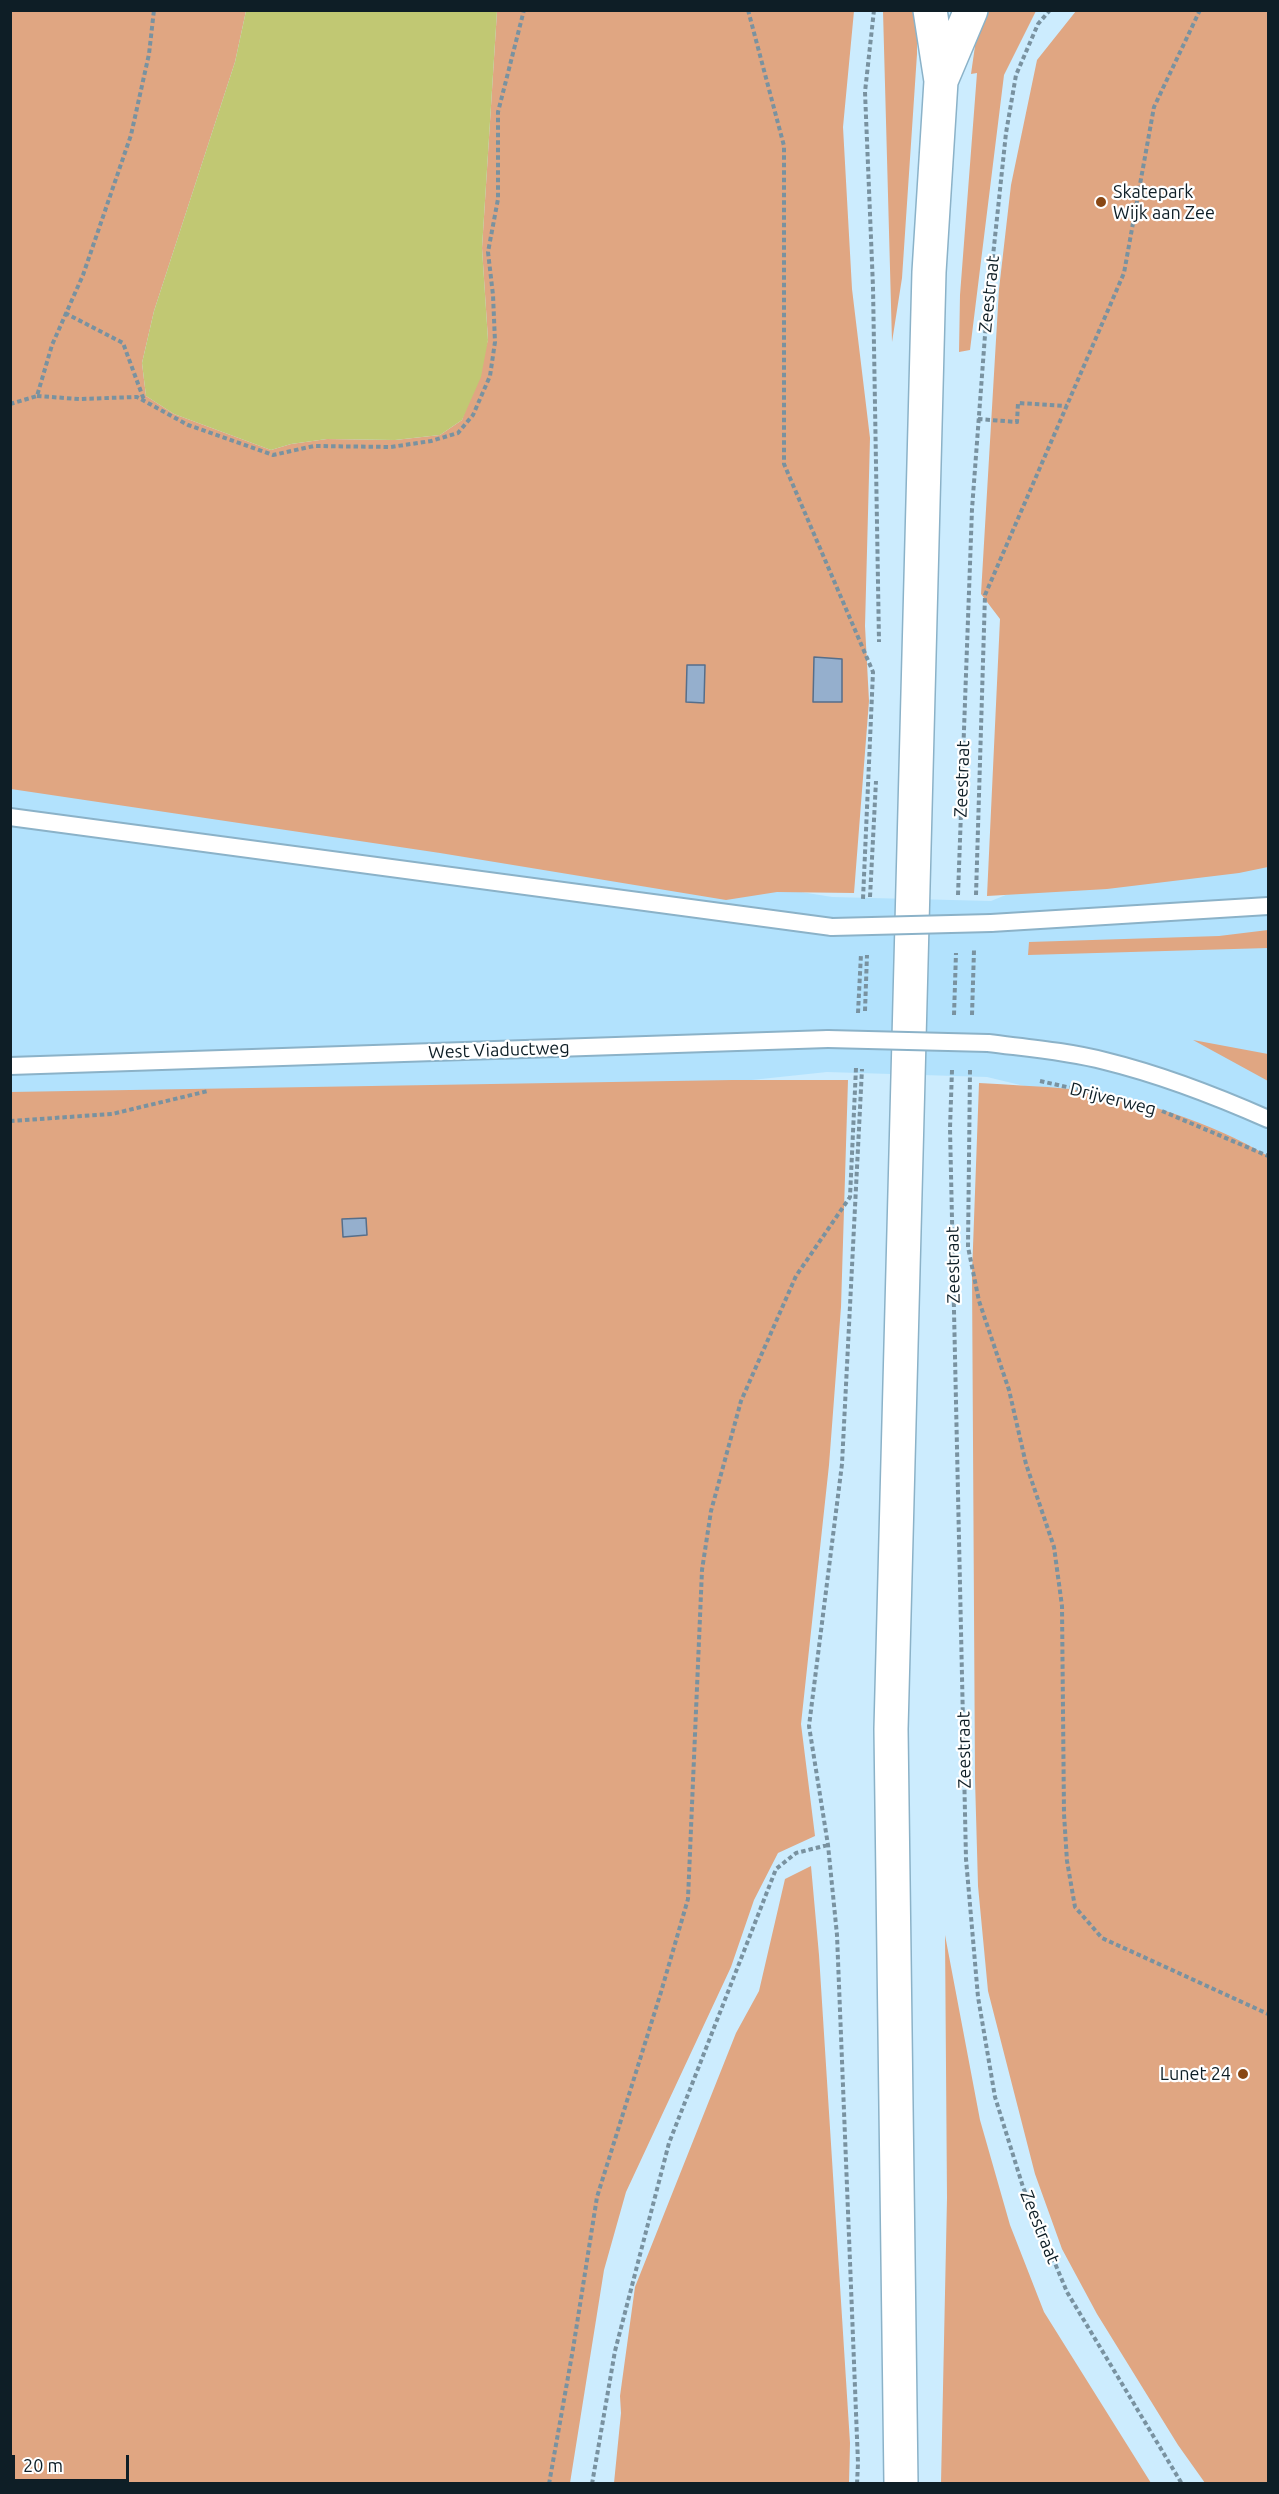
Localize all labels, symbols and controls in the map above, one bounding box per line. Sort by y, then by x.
place label: Skatepark Wijk aan Zee [1113,181,1215,224]
marker: Skatepark Wijk aan Zee [1094,195,1108,209]
street label: Zeestraat [974,254,1004,334]
street label: Zeestraat [950,740,974,818]
street label: West Viaductweg [428,1037,570,1063]
street label: Drijverweg [1068,1078,1158,1120]
street label: Zeestraat [942,1226,964,1304]
street label: Zeestraat [953,1711,975,1789]
place label: Lunet 24 [1160,2063,1231,2085]
marker: Lunet 24 [1236,2067,1250,2081]
street label: Zeestraat [1016,2187,1064,2267]
scale bar [15,2443,132,2481]
text: 20 m [23,2455,63,2475]

